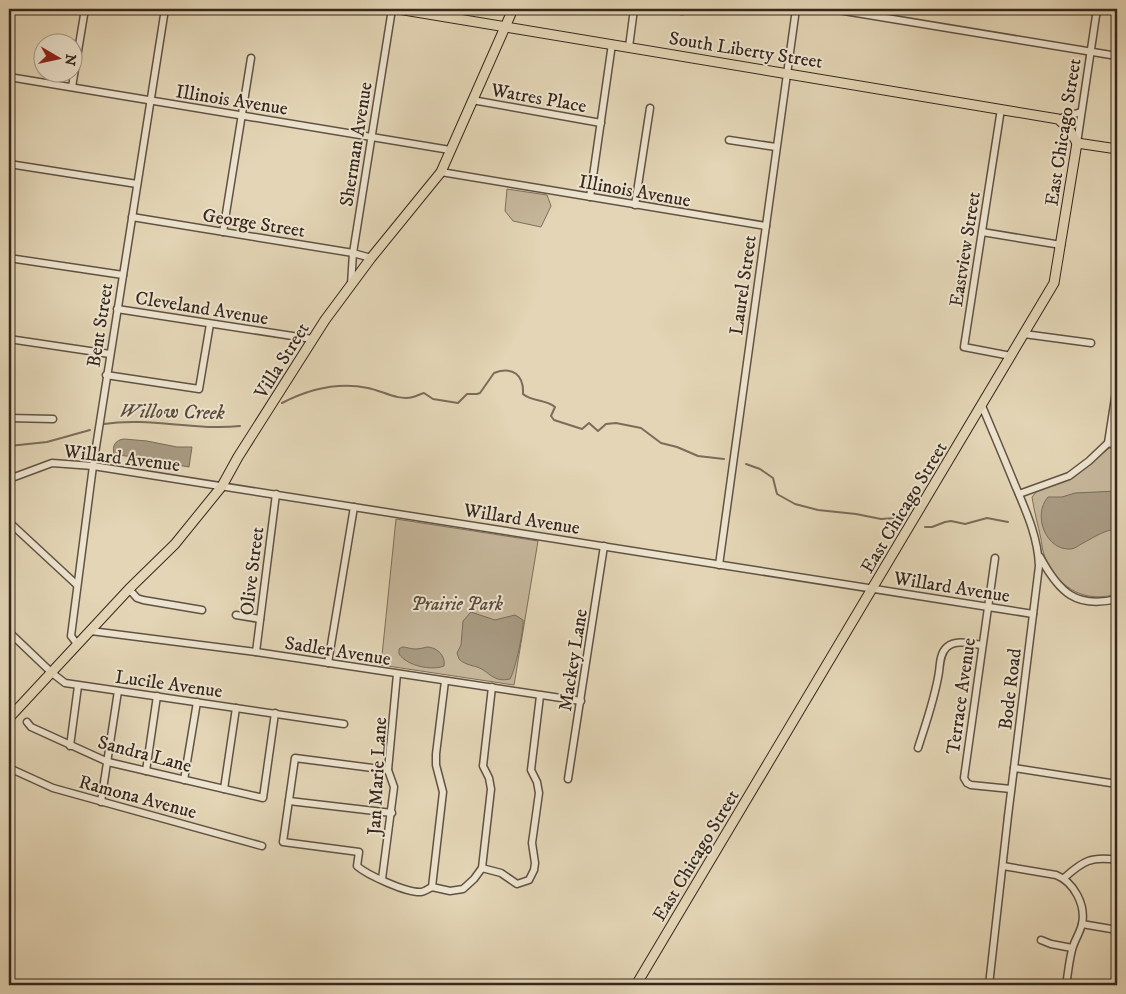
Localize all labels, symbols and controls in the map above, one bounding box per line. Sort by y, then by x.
street label: South Liberty Street [667,27,824,74]
north arrow [32,32,82,82]
text: N [60,53,80,67]
street label: East Chicago Street [1040,57,1087,208]
street label: Watres Place [488,79,588,118]
street label: Illinois Avenue [174,80,290,121]
street label: Sherman Avenue [335,80,378,208]
street label: Illinois Avenue [577,170,693,213]
street label: Eastview Street [945,190,986,308]
street label: George Street [201,204,307,243]
street label: Laurel Street [725,234,762,337]
street label: Bent Street [82,282,118,369]
street label: Cleveland Avenue [134,287,270,330]
street label: Villa Street [249,319,315,404]
water label: Willow Creek [119,399,226,426]
street label: East Chicago Street [856,438,953,578]
street label: Willard Avenue [61,440,181,477]
street label: Willard Avenue [461,499,582,540]
street label: Olive Street [236,526,269,617]
street label: Willard Avenue [891,567,1012,608]
park label: Prairie Park [411,593,503,616]
street label: Mackey Lane [554,607,593,713]
street label: Sadler Avenue [283,632,393,671]
street label: Terrace Avenue [942,636,981,756]
street label: Bode Road [994,647,1027,731]
street label: Lucile Avenue [114,666,224,703]
street label: Jan Marie Lane [363,716,392,838]
street label: Sandra Lane [95,731,194,778]
street label: Ramona Avenue [76,771,199,824]
street label: East Chicago Street [648,786,745,926]

